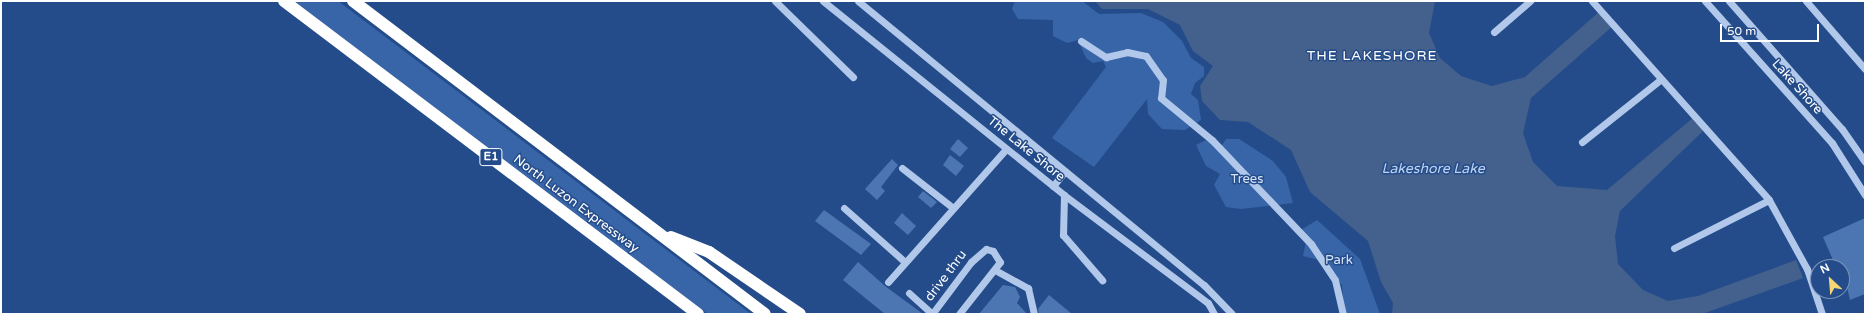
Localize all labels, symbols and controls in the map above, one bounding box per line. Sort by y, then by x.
scale bar [1722,16,1821,42]
text: 50 m [1727,24,1756,38]
district label: THE LAKESHORE [1307,48,1437,64]
street label: Lake Shore [1768,56,1826,118]
street label: The Lake Shore [984,113,1068,185]
road number: E1 [479,147,503,167]
street label: North Luzon Expressway [510,152,642,256]
water label: Lakeshore Lake [1381,161,1485,177]
park label: Trees [1231,171,1263,187]
street label: drive thru [922,247,970,305]
park label: Park [1325,252,1353,268]
north arrow [1810,259,1850,299]
text: N [1818,261,1832,276]

